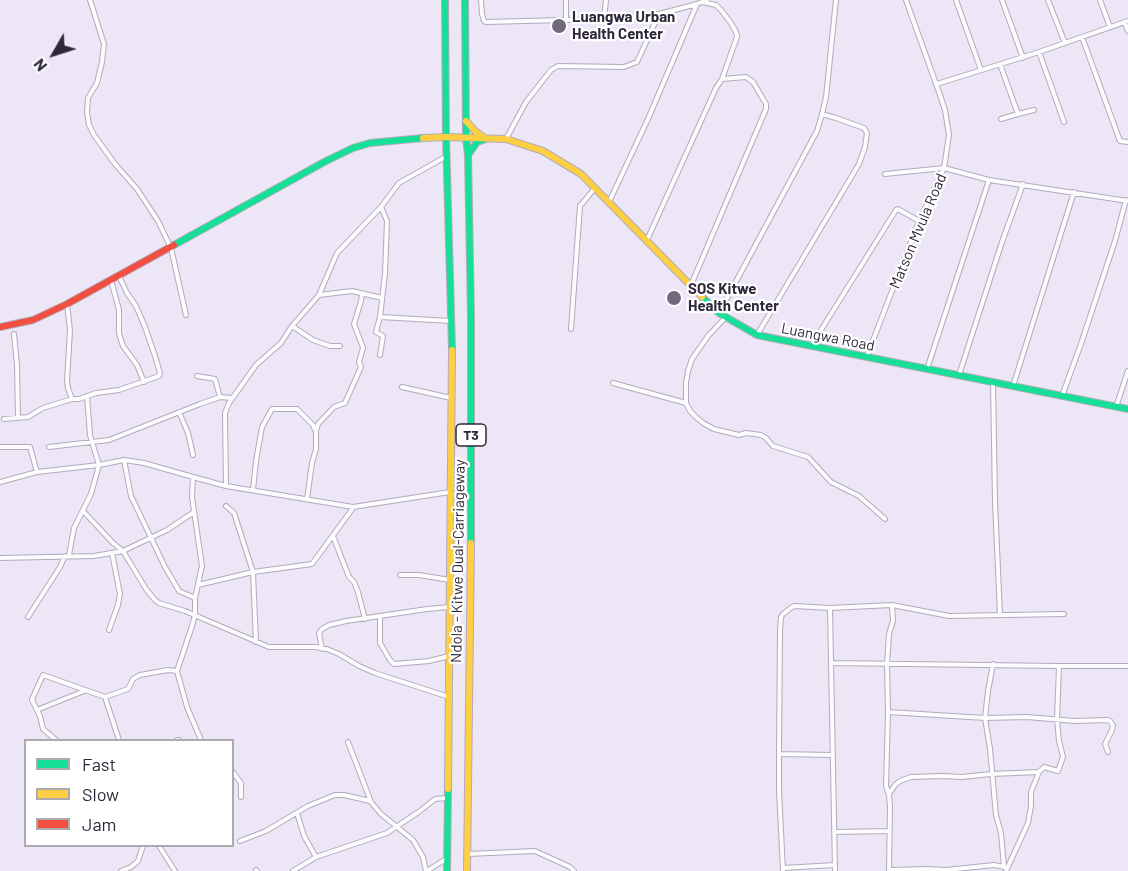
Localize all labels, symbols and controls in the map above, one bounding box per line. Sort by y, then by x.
place label: Luangwa Urban Health Center [572,8,675,43]
marker: Luangwa Urban Health Center [550,17,568,35]
north arrow [24,24,84,84]
text: N [29,56,50,76]
street label: Matson Mvula Road [886,171,950,291]
place label: SOS Kitwe Health Center [688,280,779,315]
marker: SOS Kitwe Health Center [665,289,683,307]
street label: Luangwa Road [780,319,876,355]
road number: T3 [456,424,486,446]
street label: Ndola - Kitwe Dual-Carriageway [447,459,469,663]
legend [24,739,234,847]
text: Fast [82,753,116,775]
text: Slow [82,783,119,805]
text: Jam [82,813,116,835]

